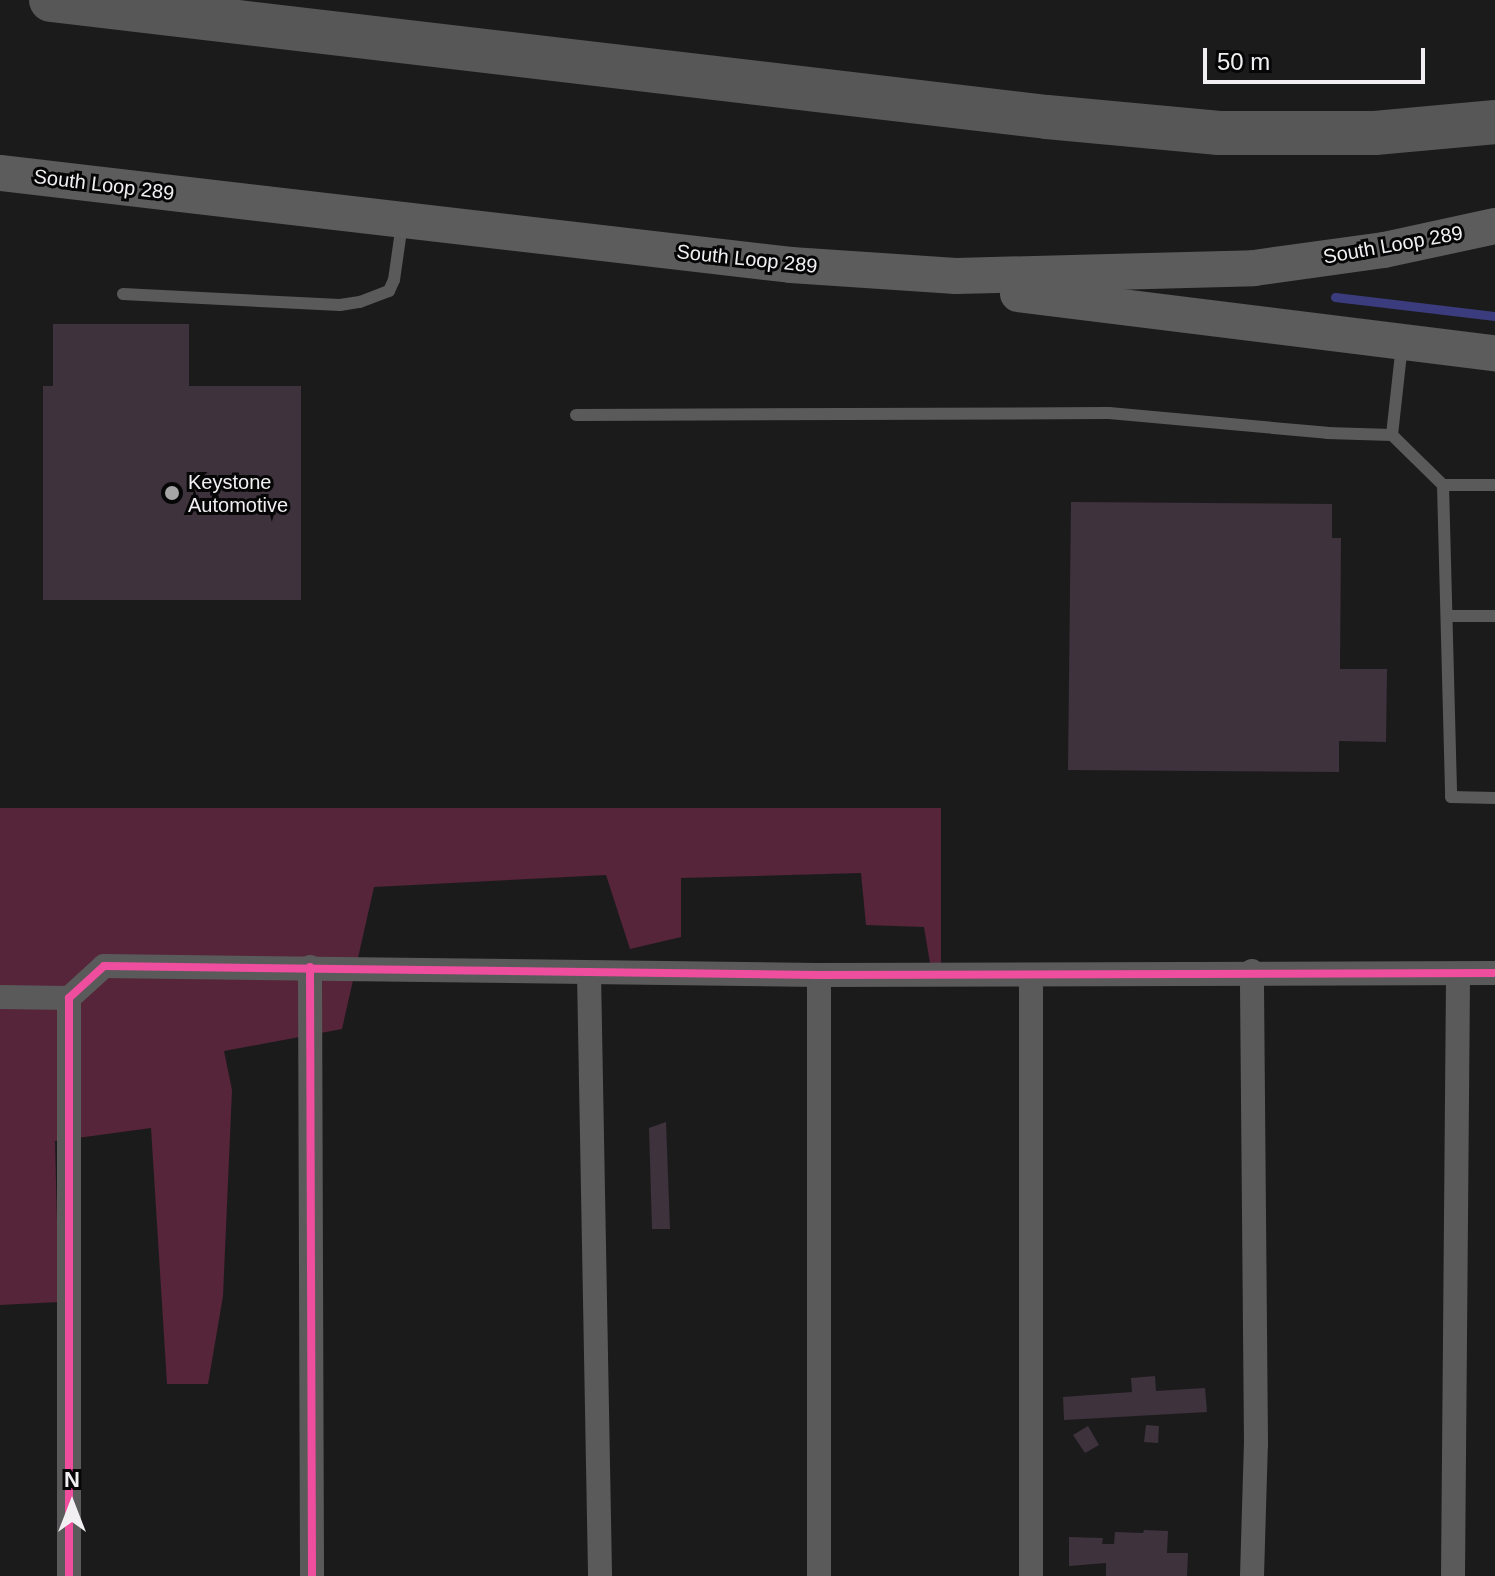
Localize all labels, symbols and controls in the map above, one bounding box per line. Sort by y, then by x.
scale bar [1207,32,1429,82]
text: 50 m [1217,48,1270,75]
street label: South Loop 289 [32,164,176,206]
street label: South Loop 289 [1321,221,1465,269]
street label: South Loop 289 [676,240,818,278]
place label: Keystone Automotive [188,470,288,517]
marker: Keystone Automotive [163,484,181,502]
north arrow [32,1464,112,1544]
text: N [64,1467,80,1492]

